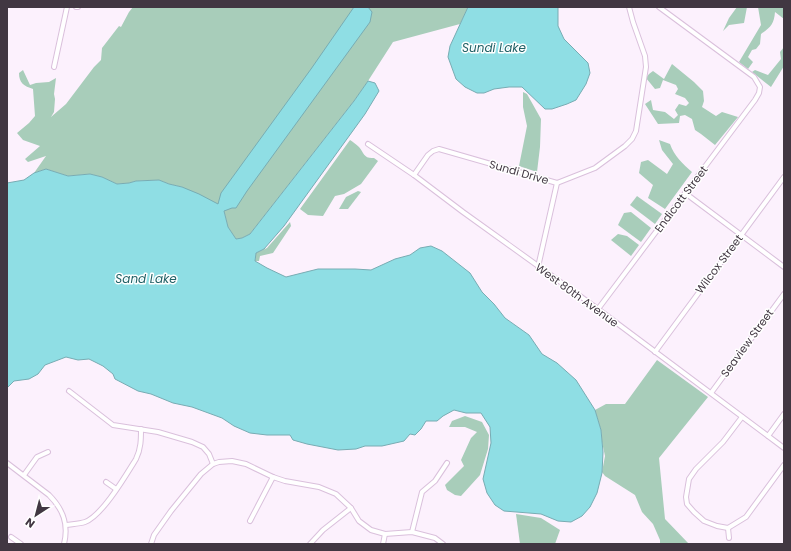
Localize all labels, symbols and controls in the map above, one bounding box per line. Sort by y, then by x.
water label: Sundi Lake [462,39,527,56]
street label: Sundi Drive [487,156,551,188]
street label: Endicott Street [651,162,711,236]
street label: Wilcox Street [691,231,747,297]
street label: West 80th Avenue [532,259,622,331]
water label: Sand Lake [115,270,177,287]
street label: Seaview Street [717,306,777,380]
north arrow [16,495,56,535]
text: N [22,514,38,532]

